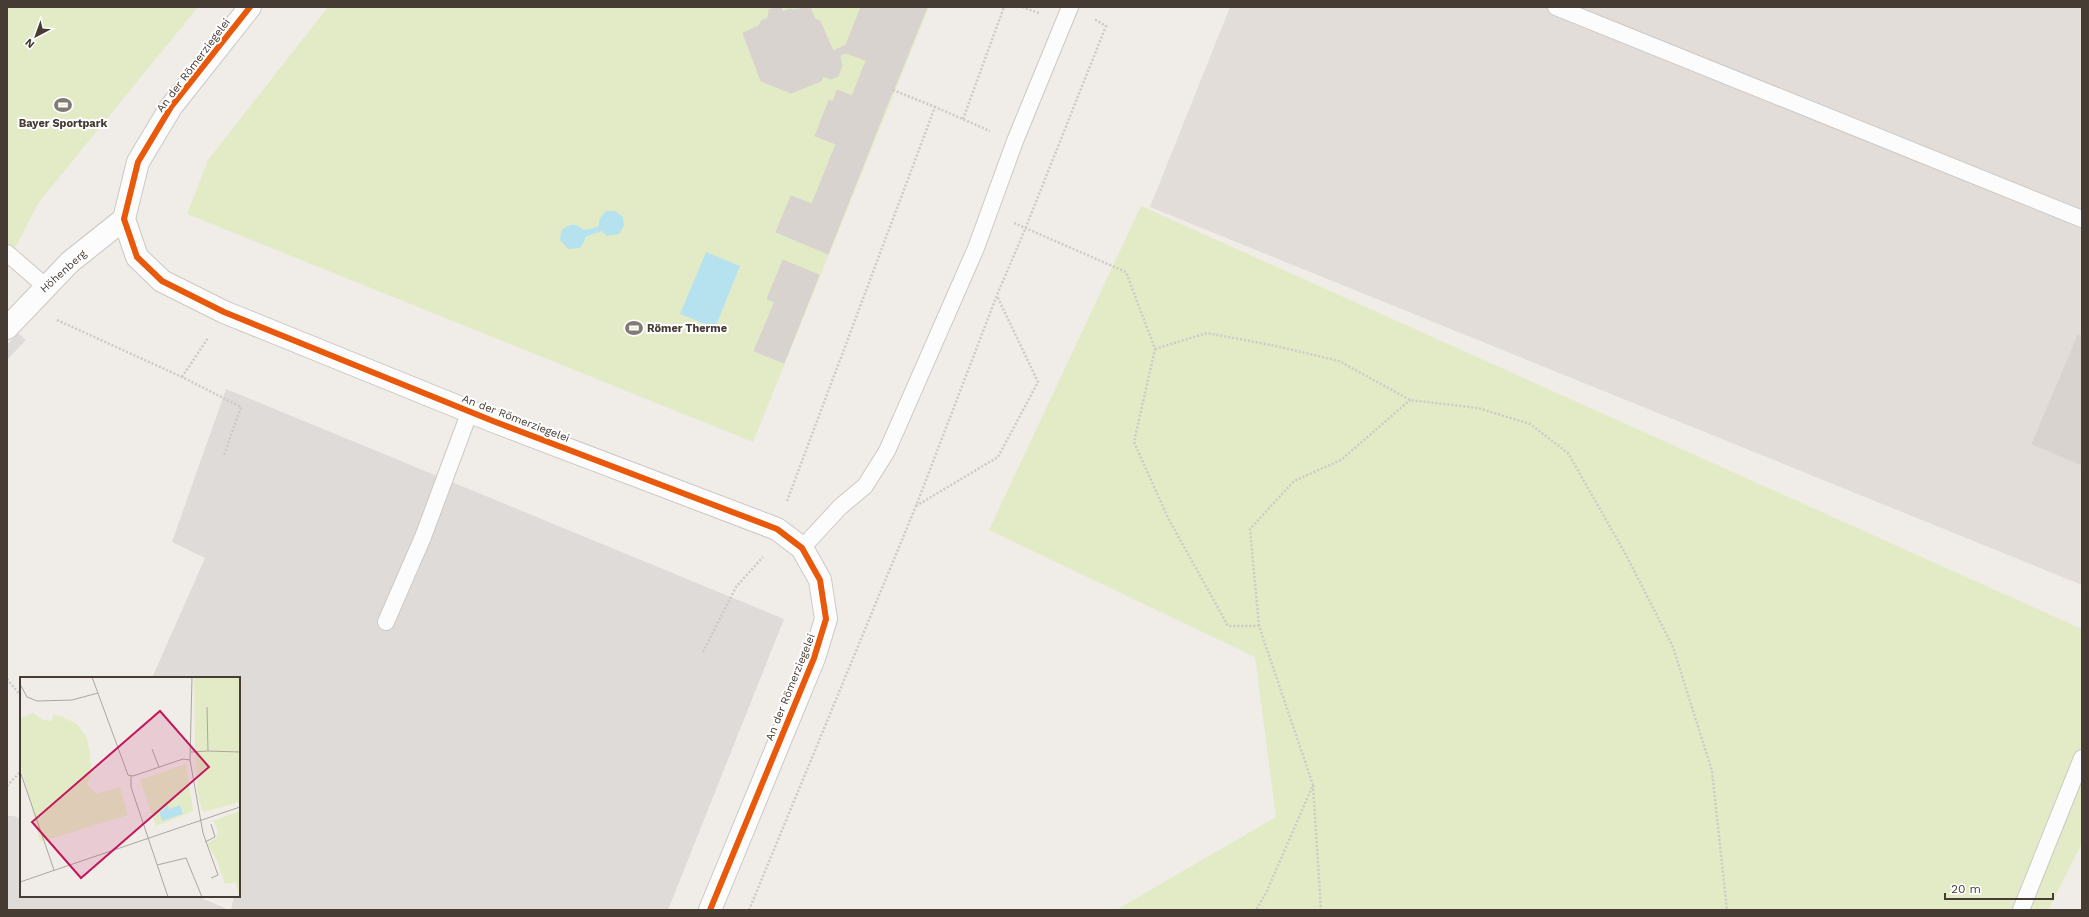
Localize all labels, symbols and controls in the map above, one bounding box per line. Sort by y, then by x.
north arrow [16,16,56,56]
street label: An der Römerziegelei [154,16,233,115]
text: N [22,36,37,51]
sports icon: Bayer Sportpark [53,95,73,115]
place label: Bayer Sportpark [19,117,107,130]
street label: Höhenberg [37,247,89,296]
sports icon: Römer Therme [624,318,644,338]
place label: Römer Therme [647,322,727,335]
street label: An der Römerziegelei [460,392,571,445]
street label: An der Römerziegelei [763,632,818,743]
inset map [20,677,240,897]
scale bar [1945,875,2053,901]
text: 20 m [1951,882,1981,896]

